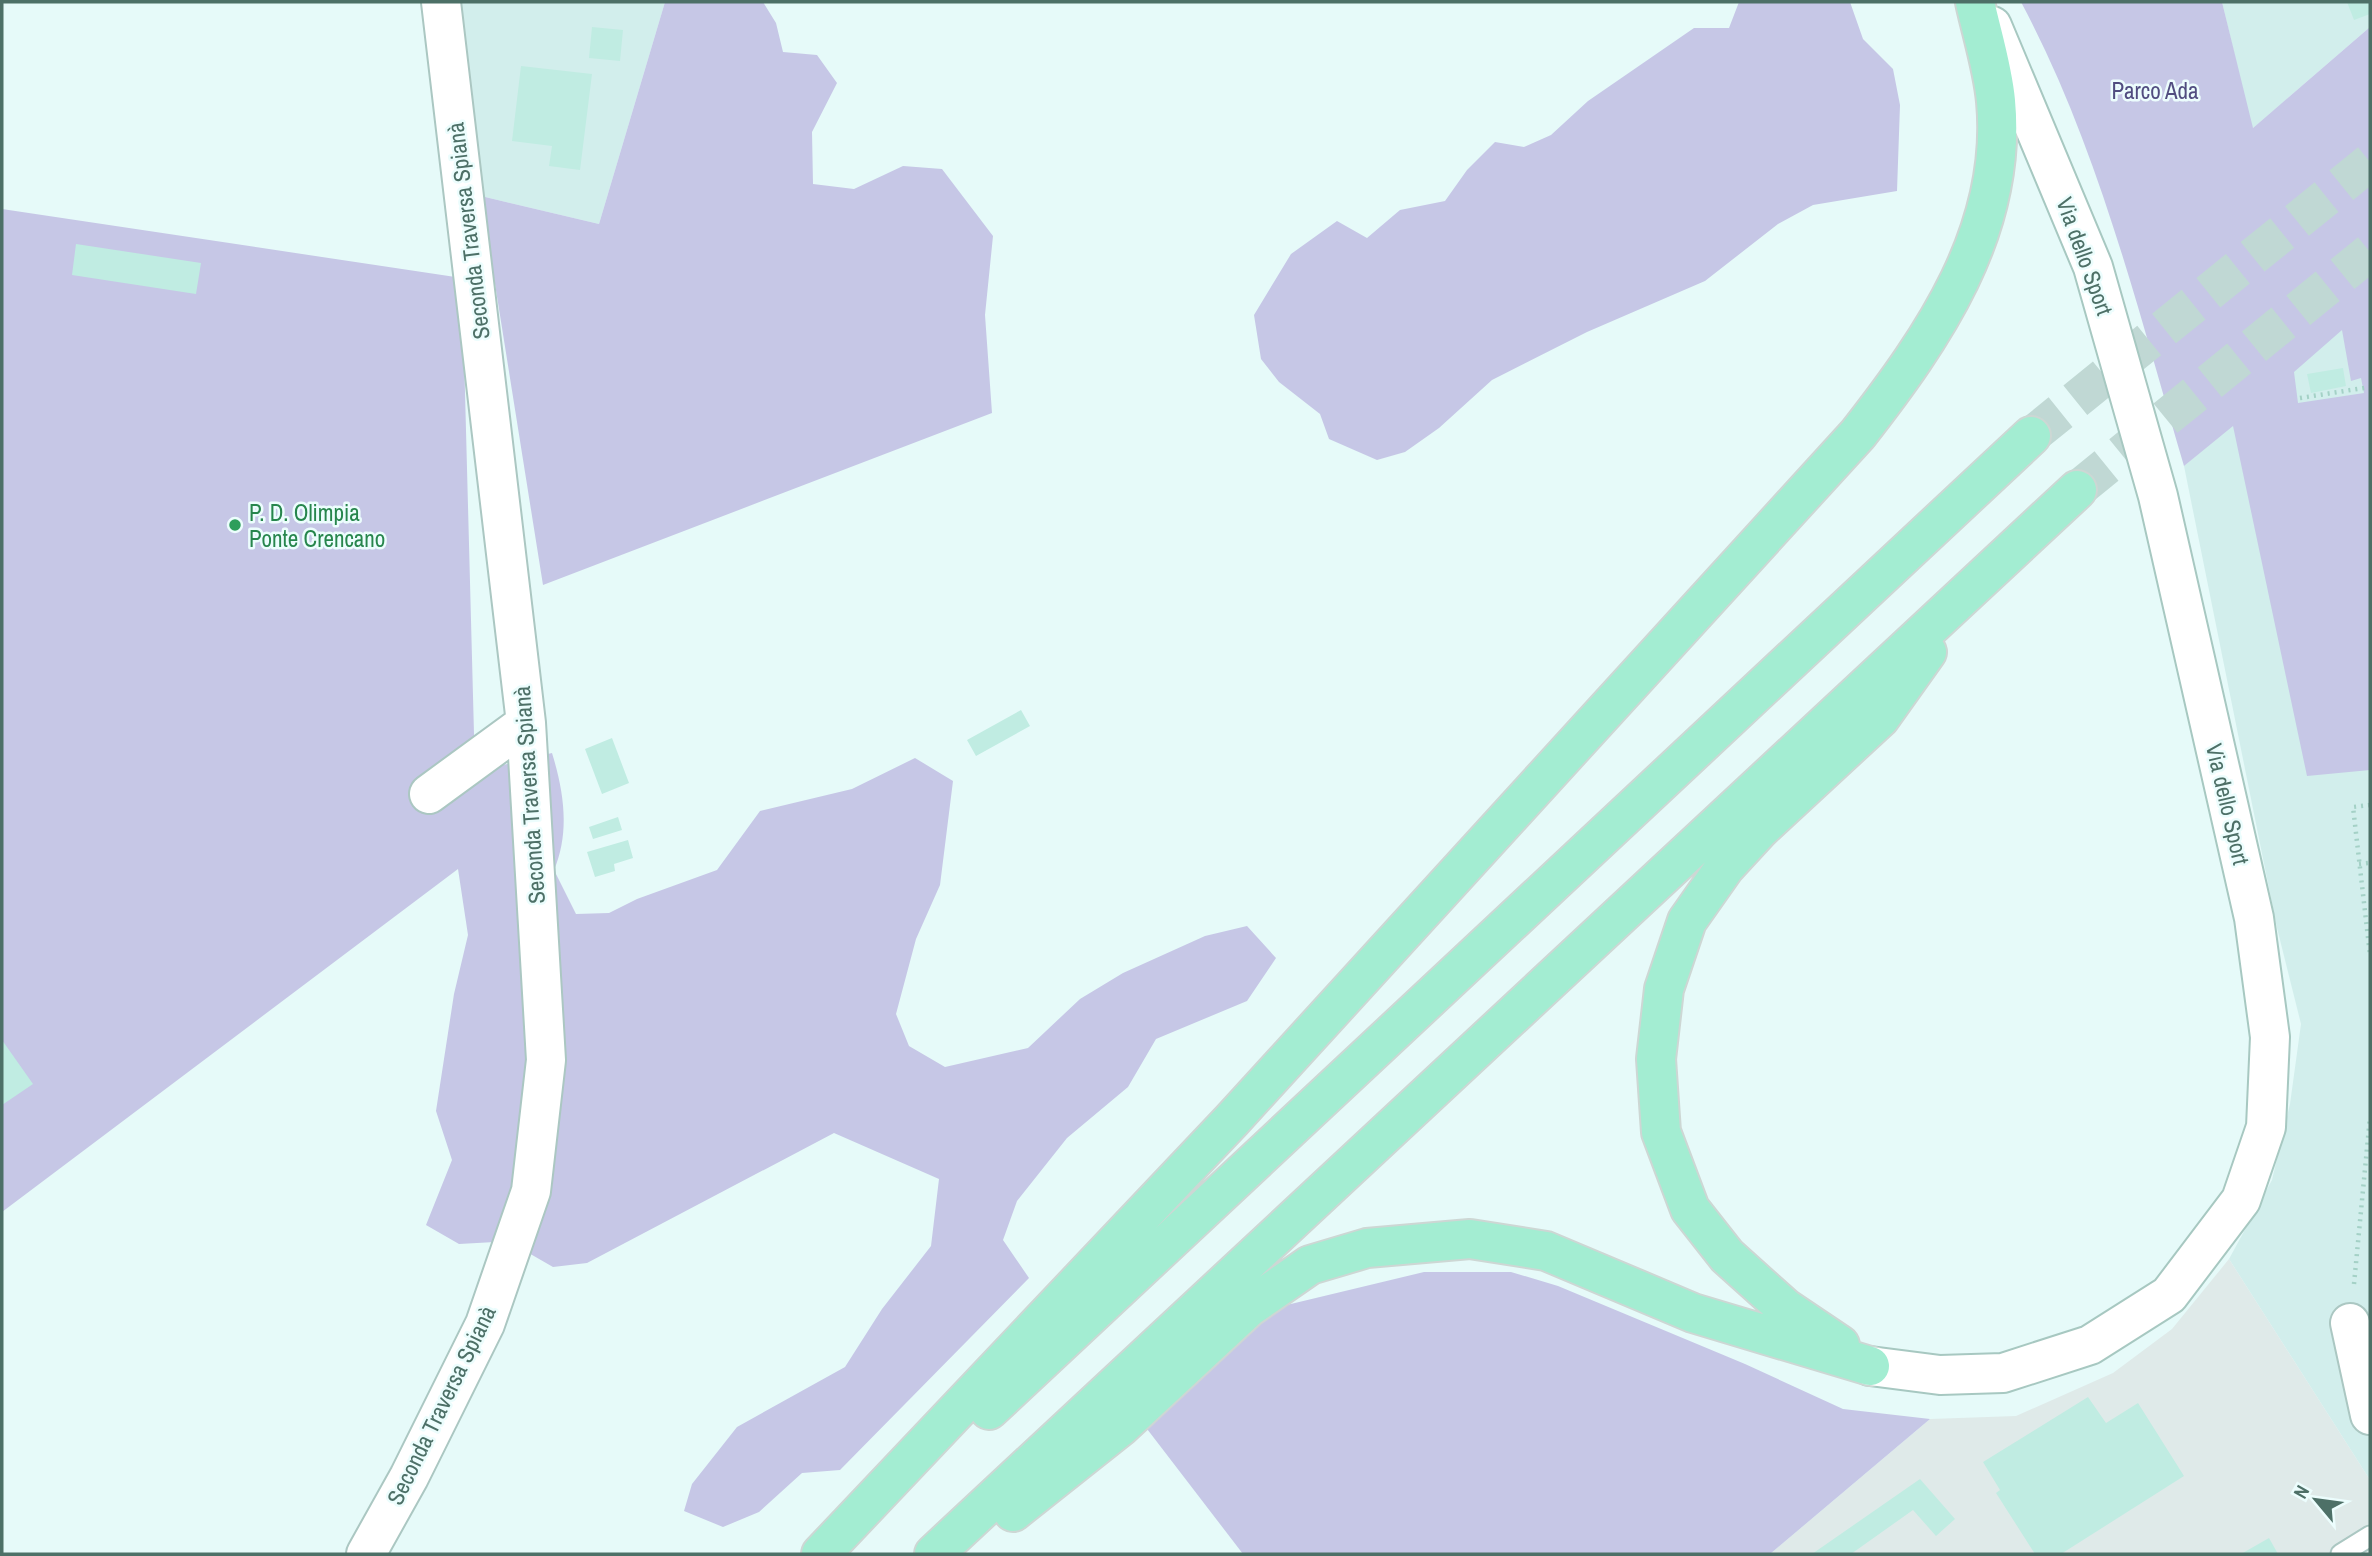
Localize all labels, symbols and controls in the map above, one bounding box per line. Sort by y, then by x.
park label: Parco Ada [2111,75,2199,106]
street label: Seconda Traversa Spianà [439,120,497,341]
street label: Via dello Sport [2049,193,2121,319]
place label: P. D. Olimpia Ponte Crencano [249,497,385,554]
marker: P. D. Olimpia Ponte Crencano [227,517,243,533]
street label: Seconda Traversa Spianà [506,685,552,905]
street label: Via dello Sport [2199,740,2257,868]
street label: Seconda Traversa Spianà [379,1300,503,1510]
north arrow [2281,1465,2351,1535]
text: N [2287,1481,2315,1503]

